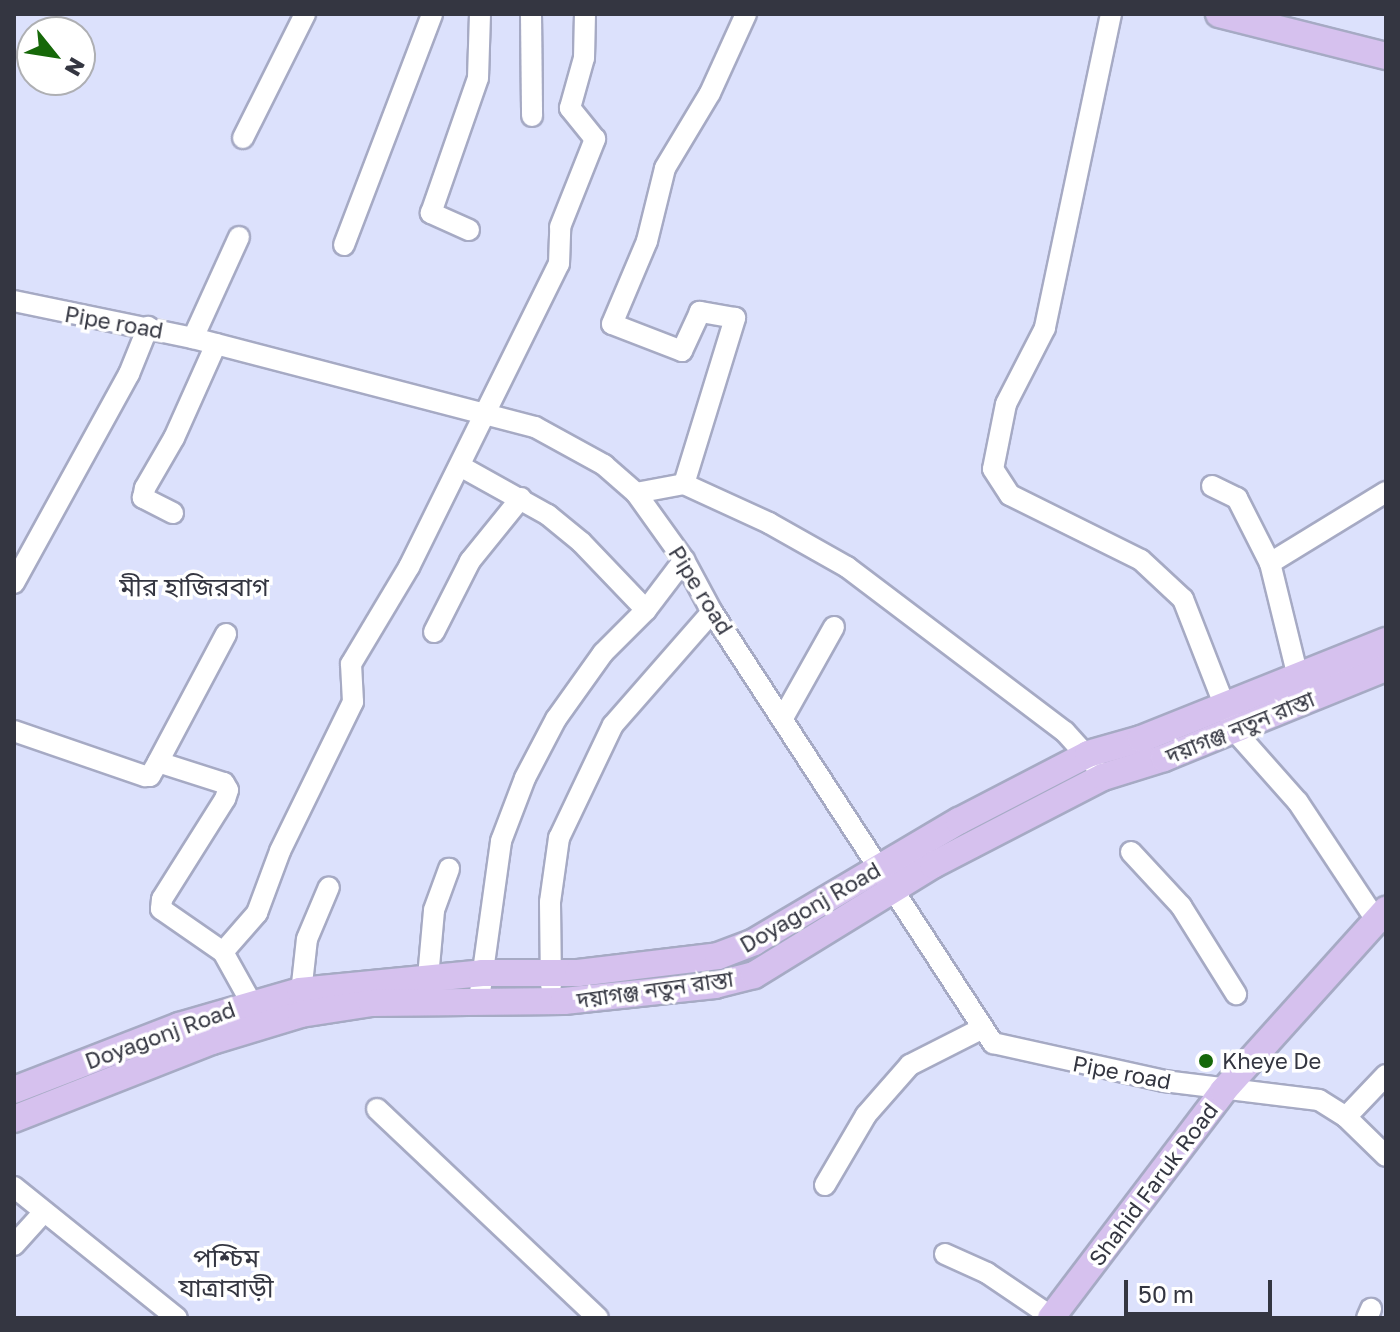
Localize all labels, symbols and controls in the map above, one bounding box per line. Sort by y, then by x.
north arrow [16,16,96,96]
text: N [60,53,91,81]
street label: Pipe road [63,300,165,344]
street label: Pipe road [663,541,739,639]
district label: মীর হাজিরবাগ [119,571,269,603]
street label: দয়াগঞ্জ নতুন রাস্তা [1162,685,1318,769]
street label: Doyagonj Road [735,856,885,958]
street label: দয়াগঞ্জ নতুন রাস্তা [575,965,735,1013]
street label: Doyagonj Road [81,996,239,1074]
place label: Kheye De [1222,1048,1321,1074]
street label: Pipe road [1071,1050,1173,1094]
marker: Kheye De [1197,1052,1215,1070]
street label: Shahid Faruk Road [1083,1097,1223,1271]
district label: পশ্চিম যাত্রাবাড়ী [178,1242,274,1304]
scale bar [1128,1264,1276,1314]
text: 50 m [1138,1279,1194,1308]

